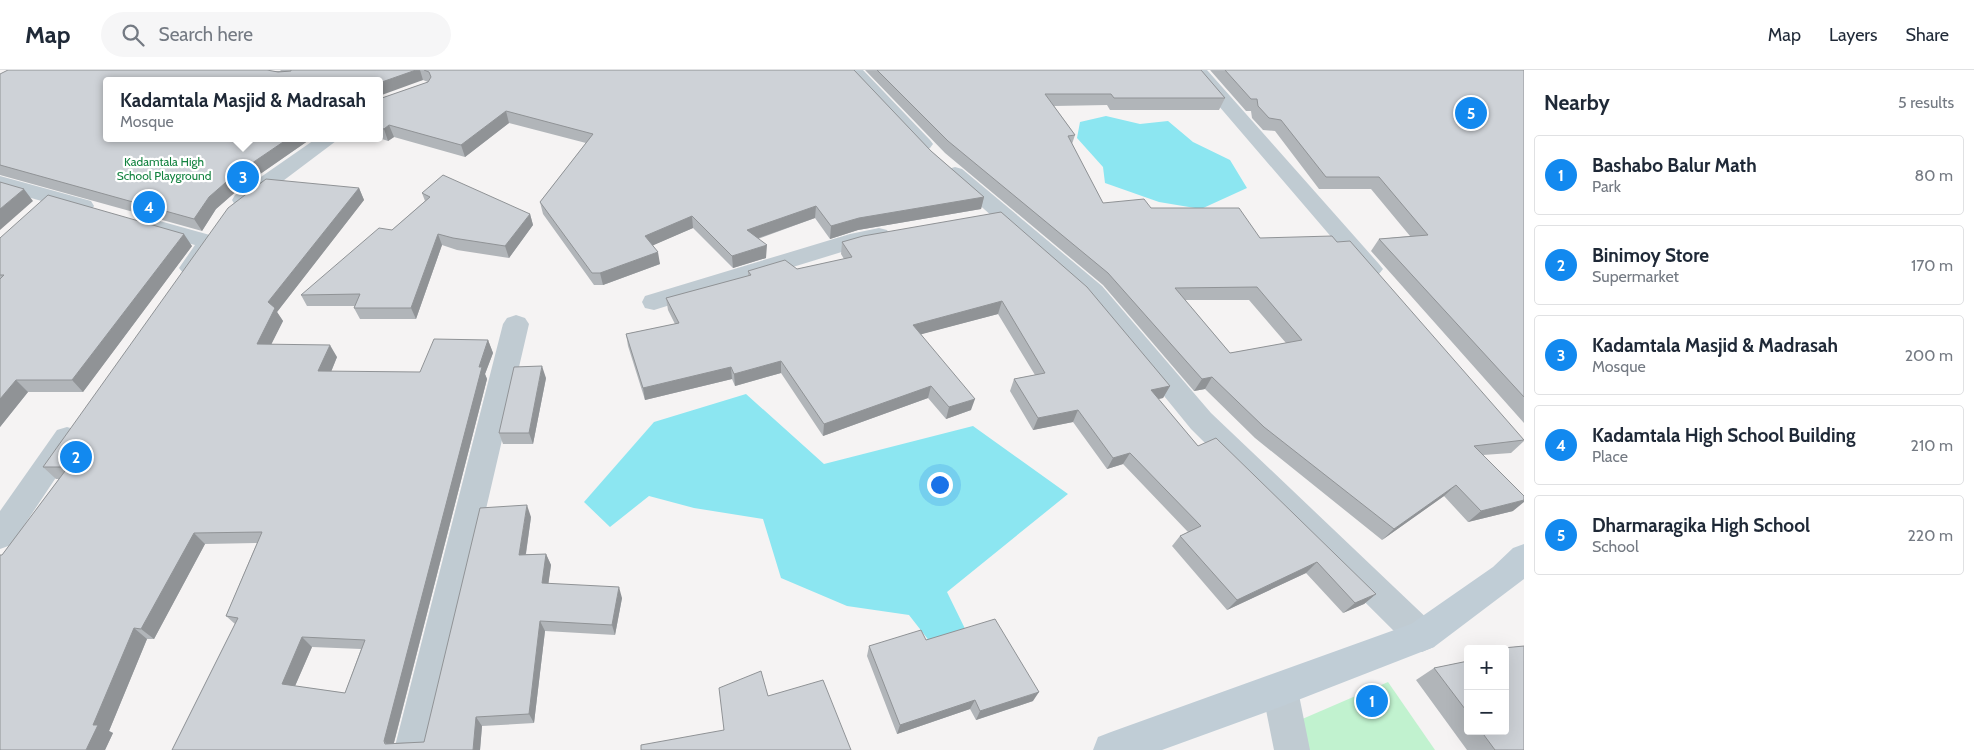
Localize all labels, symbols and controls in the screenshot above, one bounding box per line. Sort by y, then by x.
search box [101,12,451,57]
text: Map [25,20,71,49]
icon: search [119,21,147,49]
text: Search here [159,23,253,46]
text: Map [1768,24,1801,46]
text: Layers [1829,24,1878,46]
text: Share [1906,24,1949,46]
popup [103,77,383,142]
text: Kadamtala Masjid & Madrasah [120,89,366,112]
text: Nearby [1544,90,1610,115]
text: 5 results [1898,93,1954,112]
pin: 5 [1455,94,1487,132]
text: Mosque [120,112,174,131]
park label: Kadamtala High School Playground [117,154,211,183]
text: Bashabo Balur Math [1592,154,1757,177]
pin: 3 [227,158,259,196]
text: 1 [1558,166,1564,185]
text: 80 m [1915,166,1953,185]
text: Park [1592,177,1621,196]
pin: 4 [133,188,165,226]
text: Binimoy Store [1592,244,1709,267]
text: 2 [1557,256,1565,275]
text: 170 m [1911,256,1953,275]
text: Supermarket [1592,267,1679,286]
text: Kadamtala Masjid & Madrasah [1592,334,1838,357]
text: 3 [1557,346,1565,365]
text: 200 m [1905,346,1953,365]
text: Mosque [1592,357,1646,376]
text: Kadamtala High School Building [1592,424,1855,447]
text: 4 [1556,436,1566,455]
text: 210 m [1911,436,1953,455]
pin: 2 [60,438,92,476]
text: Place [1592,447,1628,466]
your location [927,472,953,498]
text: Dharmaragika High School [1592,514,1810,537]
text: 5 [1557,526,1565,545]
text: 220 m [1907,526,1953,545]
text: School [1592,537,1639,556]
map controls [1464,645,1509,735]
button: + [1464,645,1509,690]
pin: 1 [1356,682,1388,720]
button: − [1464,690,1509,735]

